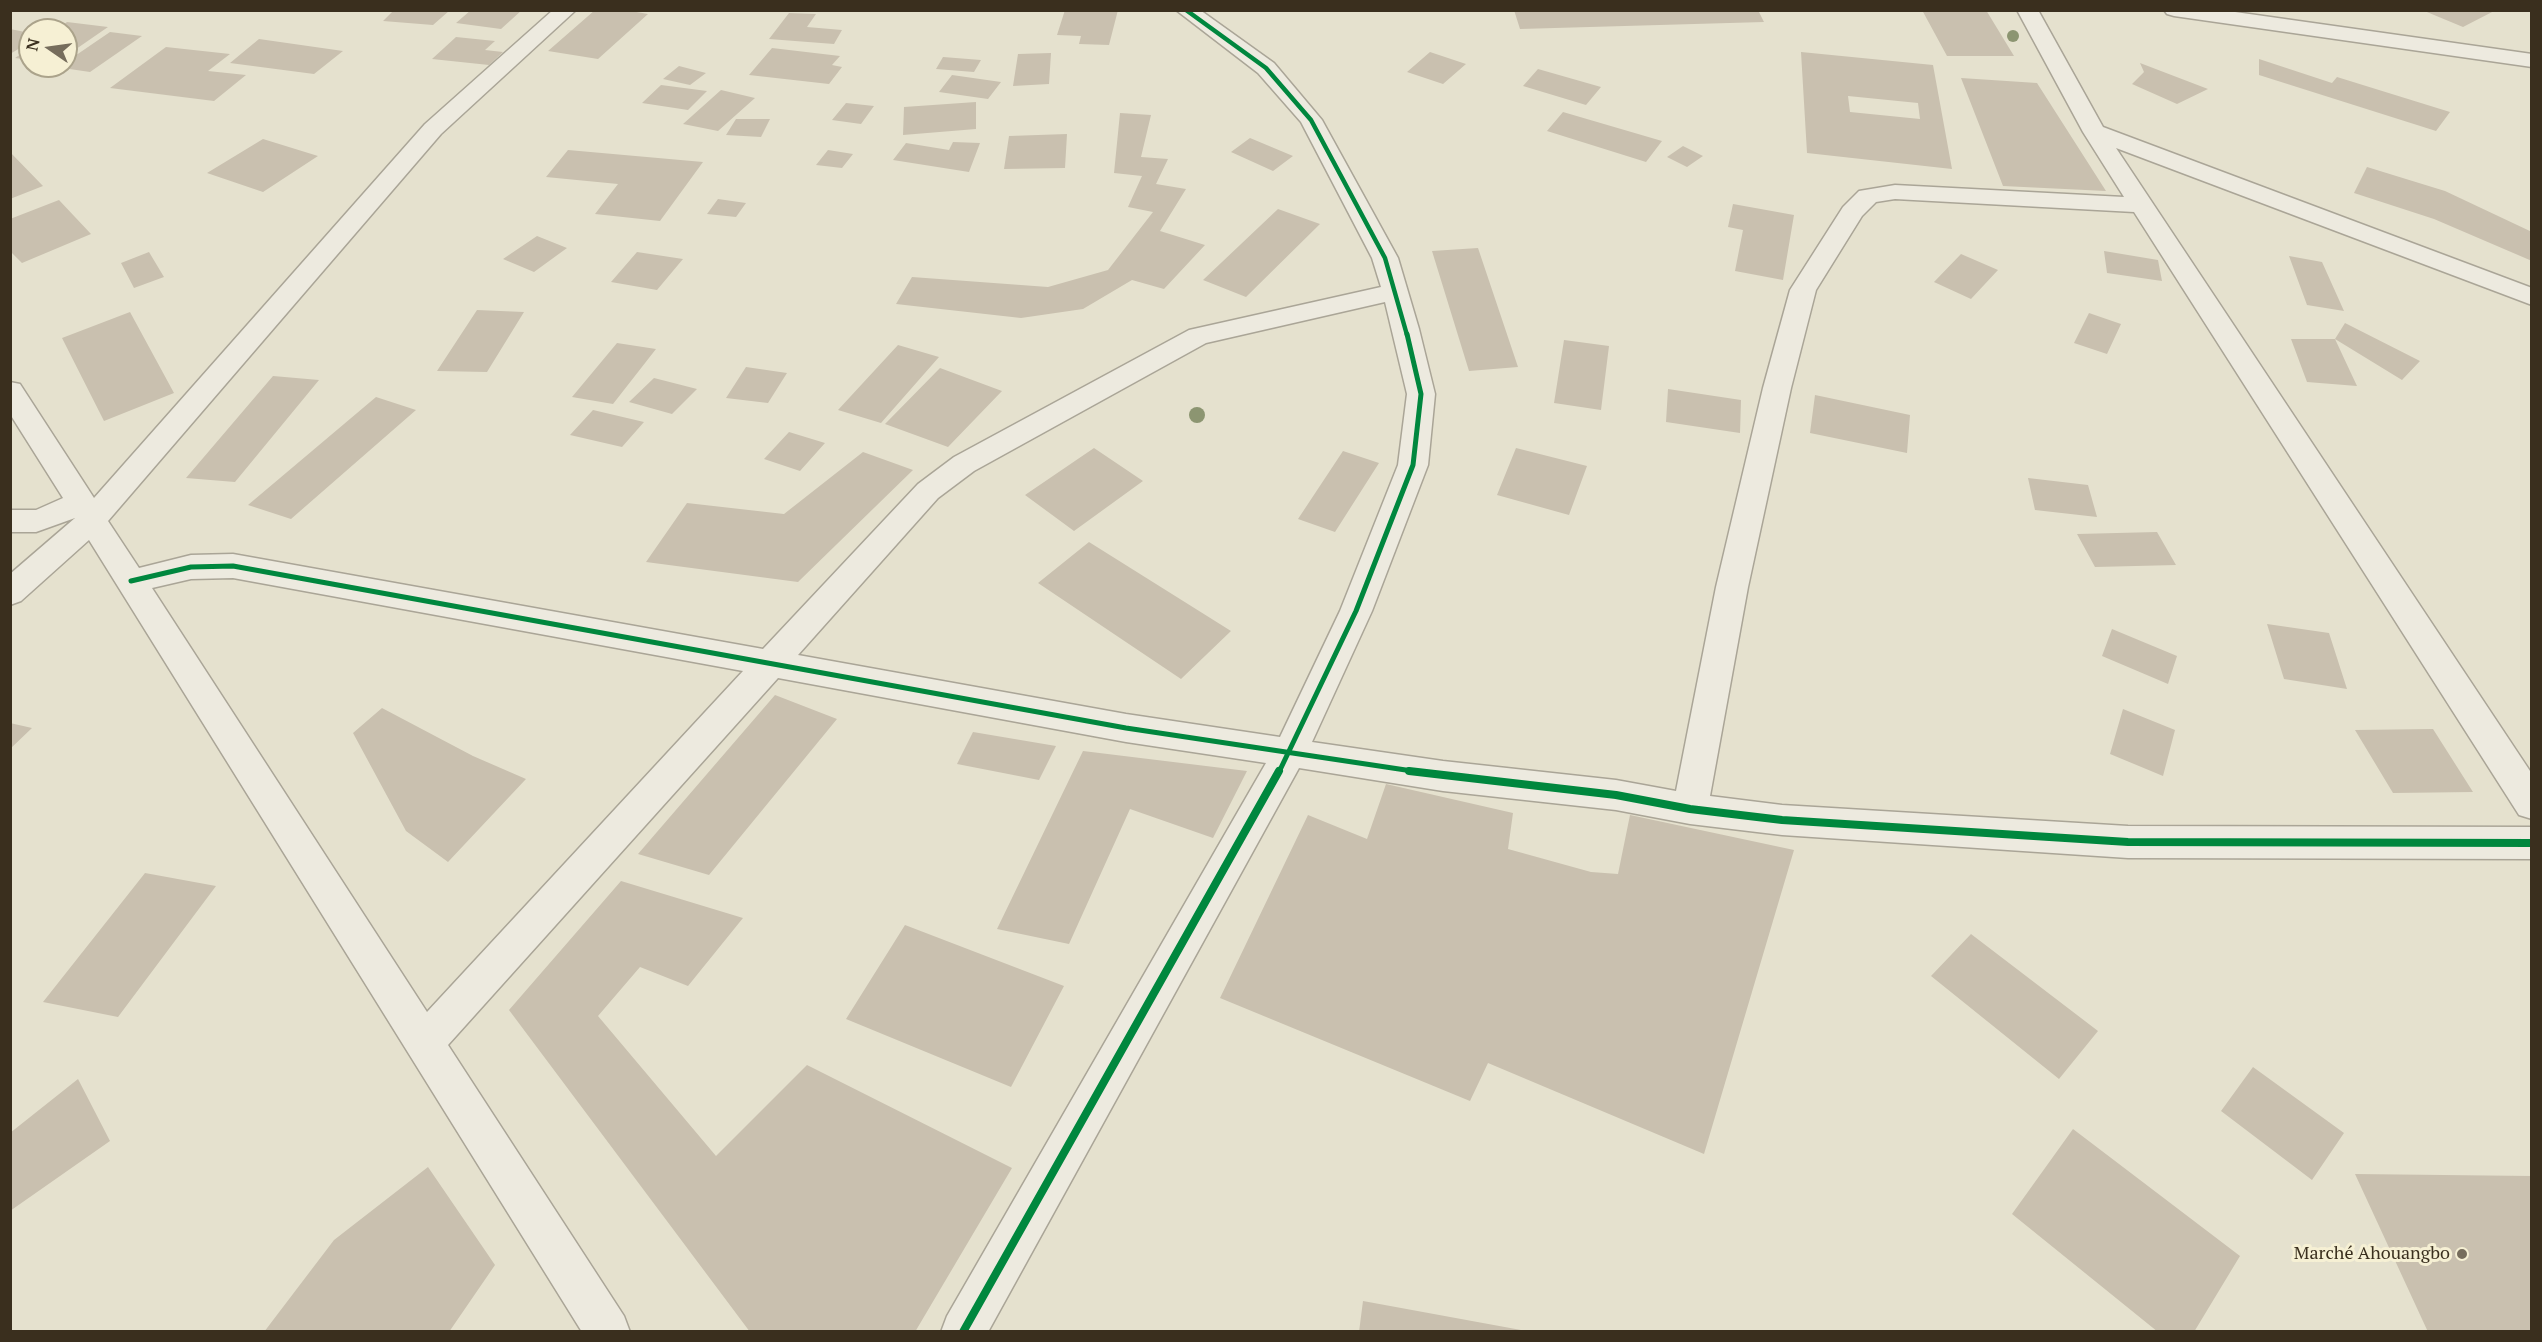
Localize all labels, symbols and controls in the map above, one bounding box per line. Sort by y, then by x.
north arrow [18,18,78,78]
text: N [20,36,44,53]
place label: Marché Ahouangbo [2294,1243,2450,1265]
marker: Marché Ahouangbo [2455,1247,2469,1261]

